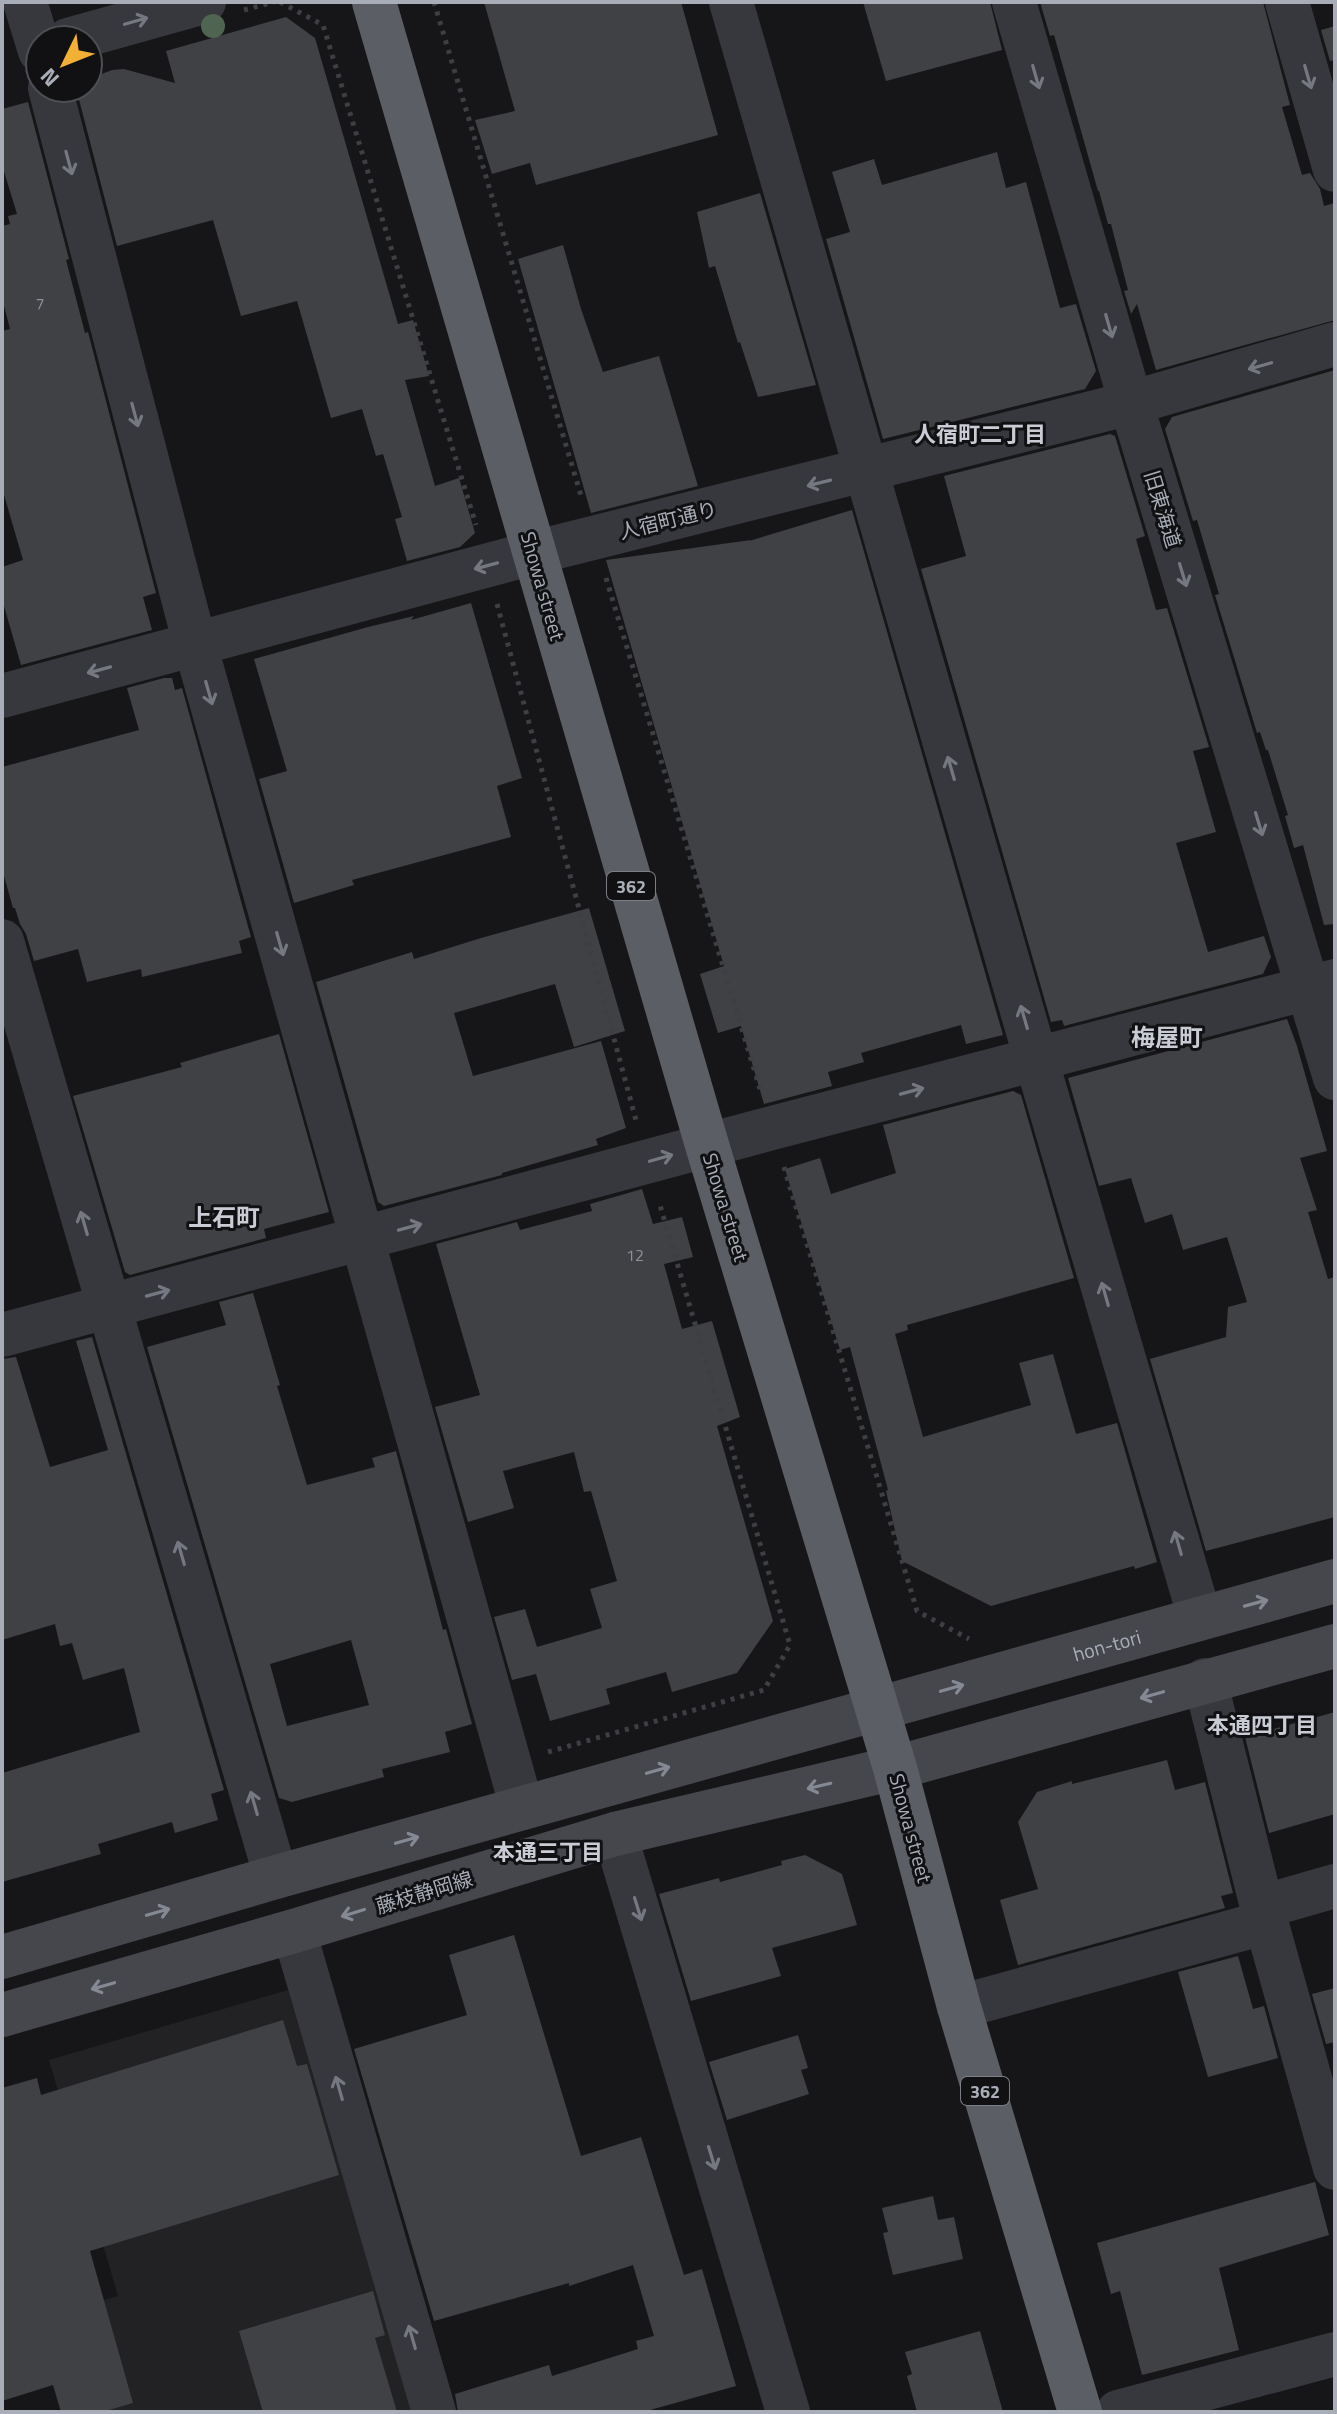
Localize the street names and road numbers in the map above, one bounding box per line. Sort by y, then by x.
street label: 旧東海道 [1136,466,1190,552]
street label: 人宿町通り [616,493,720,547]
street label: Showa street [513,528,573,644]
road number: 362 [607,872,655,900]
street label: Showa street [695,1149,757,1265]
street label: hon-tori [1069,1621,1144,1669]
street label: Showa street [882,1770,940,1886]
street label: 藤枝静岡線 [372,1863,476,1921]
road number: 362 [961,2077,1009,2105]

